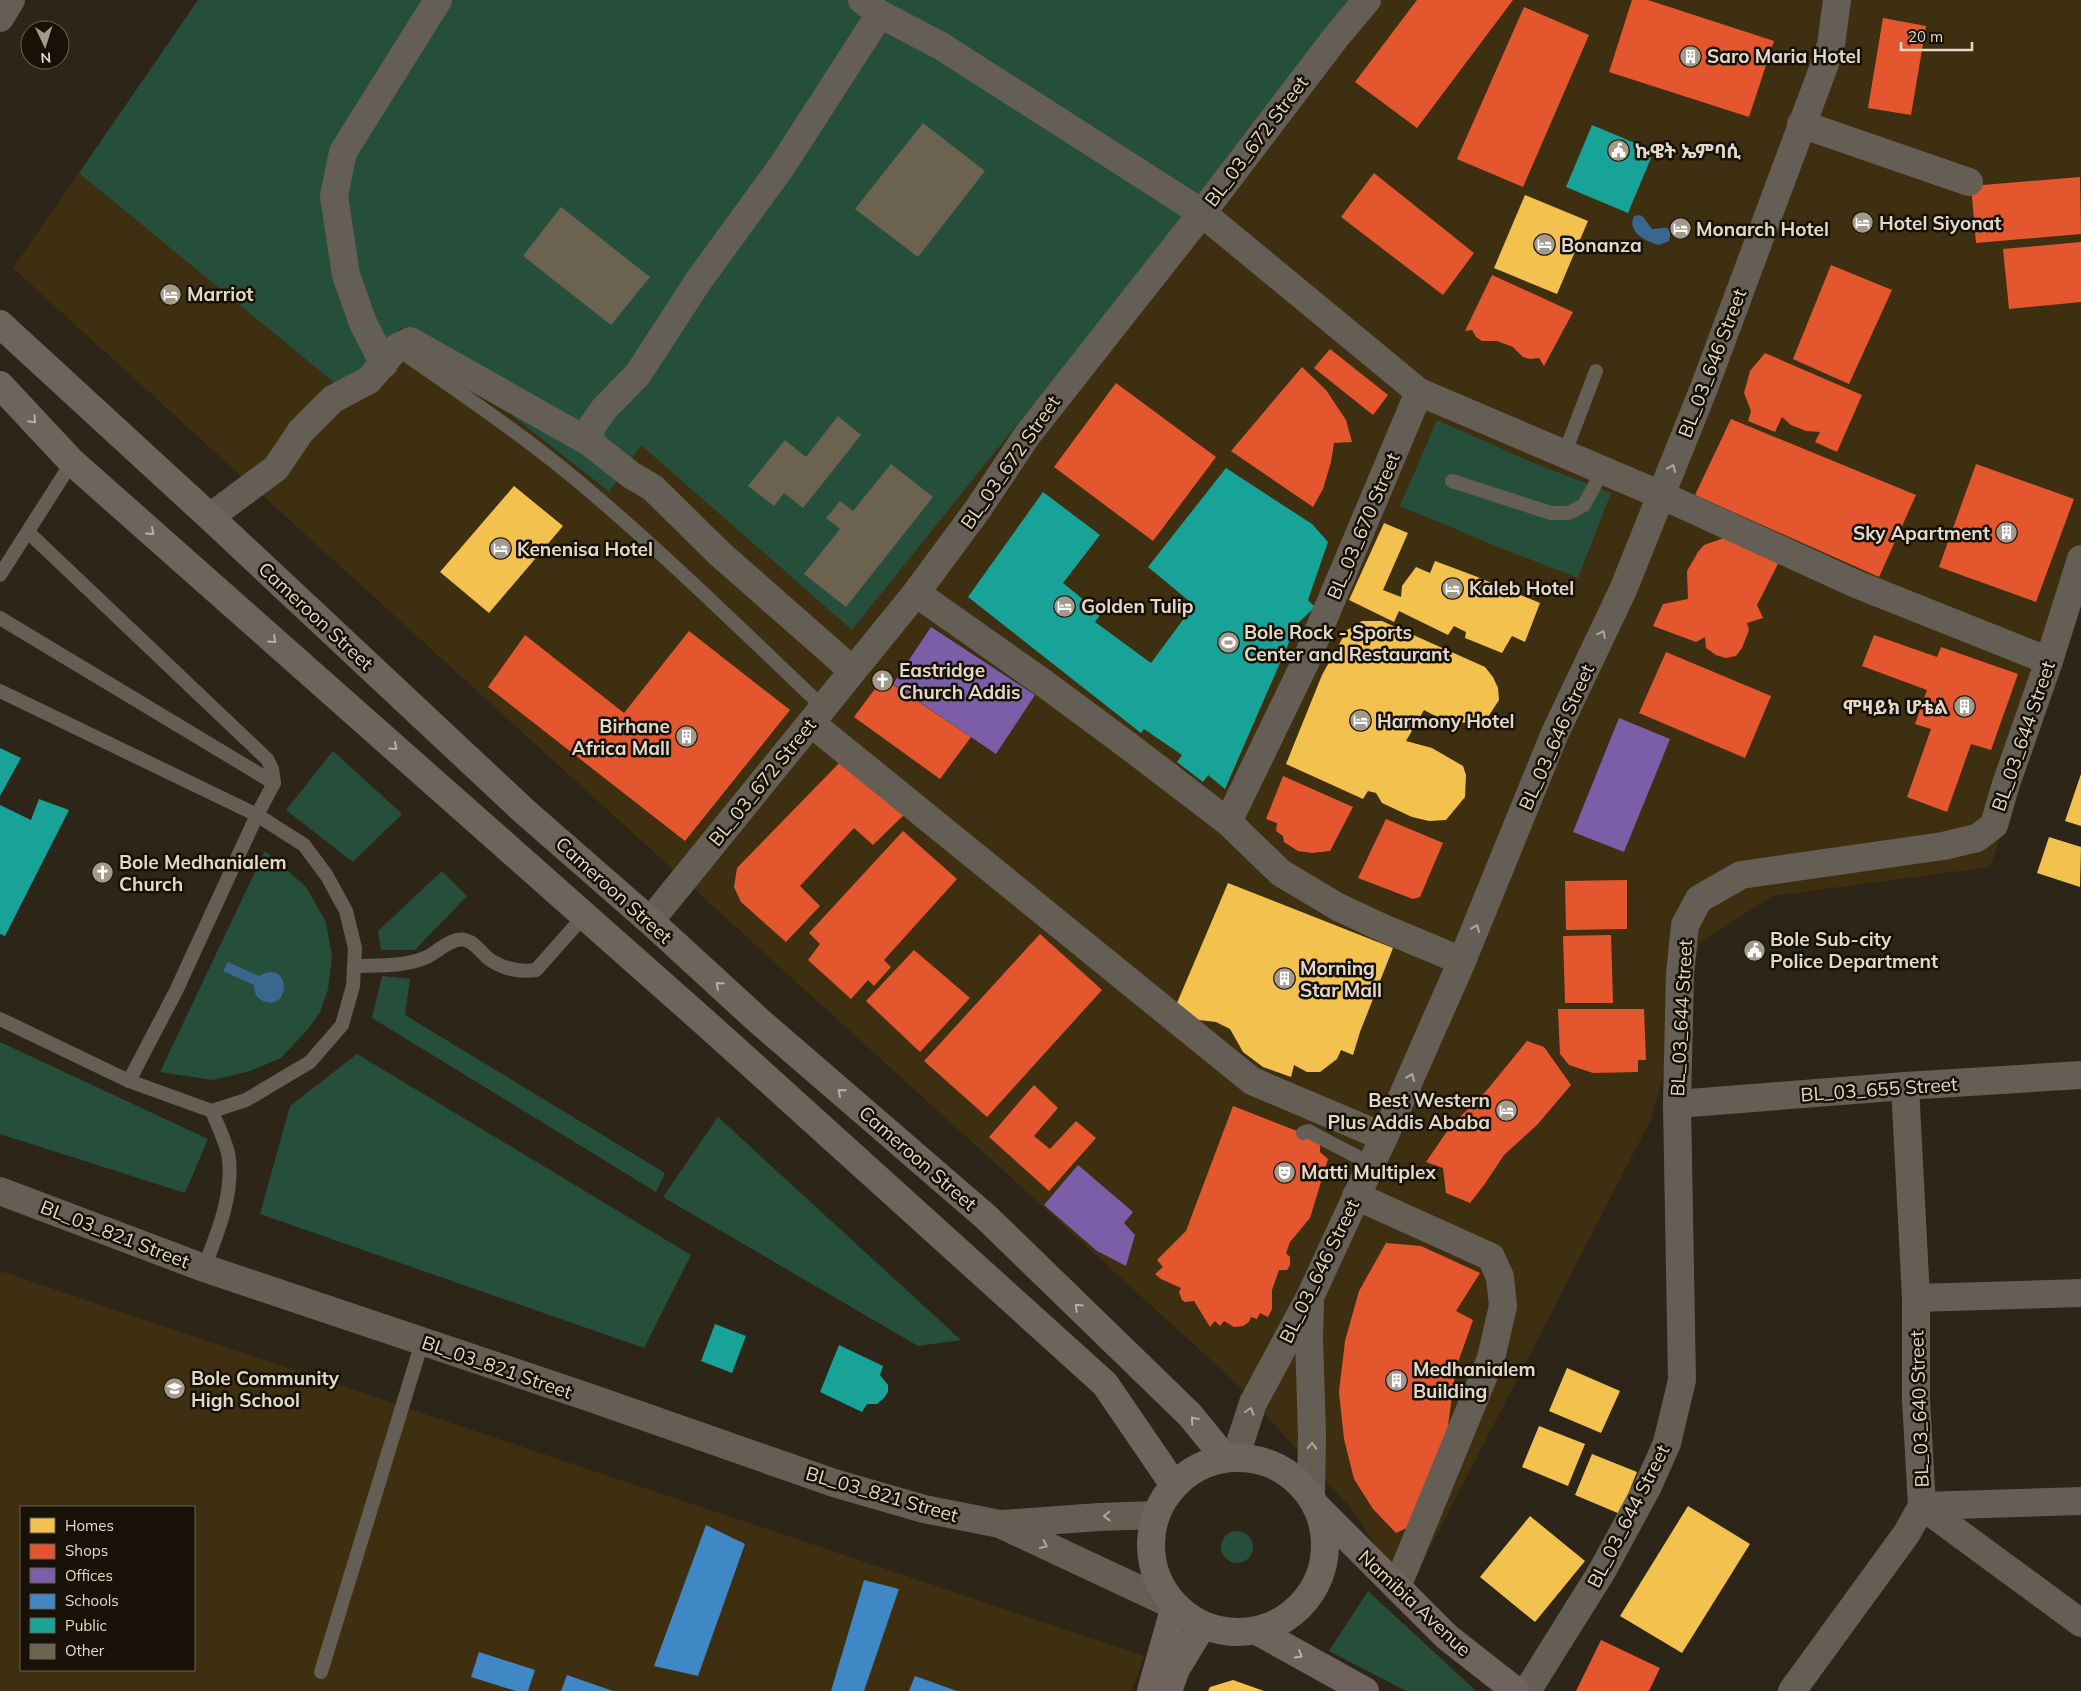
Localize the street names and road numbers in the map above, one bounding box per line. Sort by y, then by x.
street label: BL_03_672 Street [1199,71,1313,211]
street label: BL_03_646 Street [1673,285,1751,441]
street label: BL_03_672 Street [955,390,1065,533]
street label: BL_03_670 Street [1321,449,1405,603]
street label: Cameroon Street [254,557,379,676]
street label: BL_03_644 Street [1986,657,2060,814]
street label: BL_03_646 Street [1513,660,1599,814]
street label: BL_03_672 Street [703,713,821,851]
street label: Cameroon Street [551,831,677,949]
street label: BL_03_644 Street [1665,939,1697,1097]
street label: BL_03_655 Street [1800,1072,1959,1106]
street label: Cameroon Street [854,1100,982,1216]
street label: BL_03_821 Street [37,1195,193,1273]
street label: BL_03_646 Street [1274,1195,1364,1347]
street label: BL_03_821 Street [419,1330,576,1404]
street label: BL_03_640 Street [1904,1330,1934,1488]
street label: BL_03_644 Street [1582,1440,1675,1591]
street label: BL_03_821 Street [803,1461,961,1527]
street label: Namibia Avenue [1354,1545,1476,1661]

